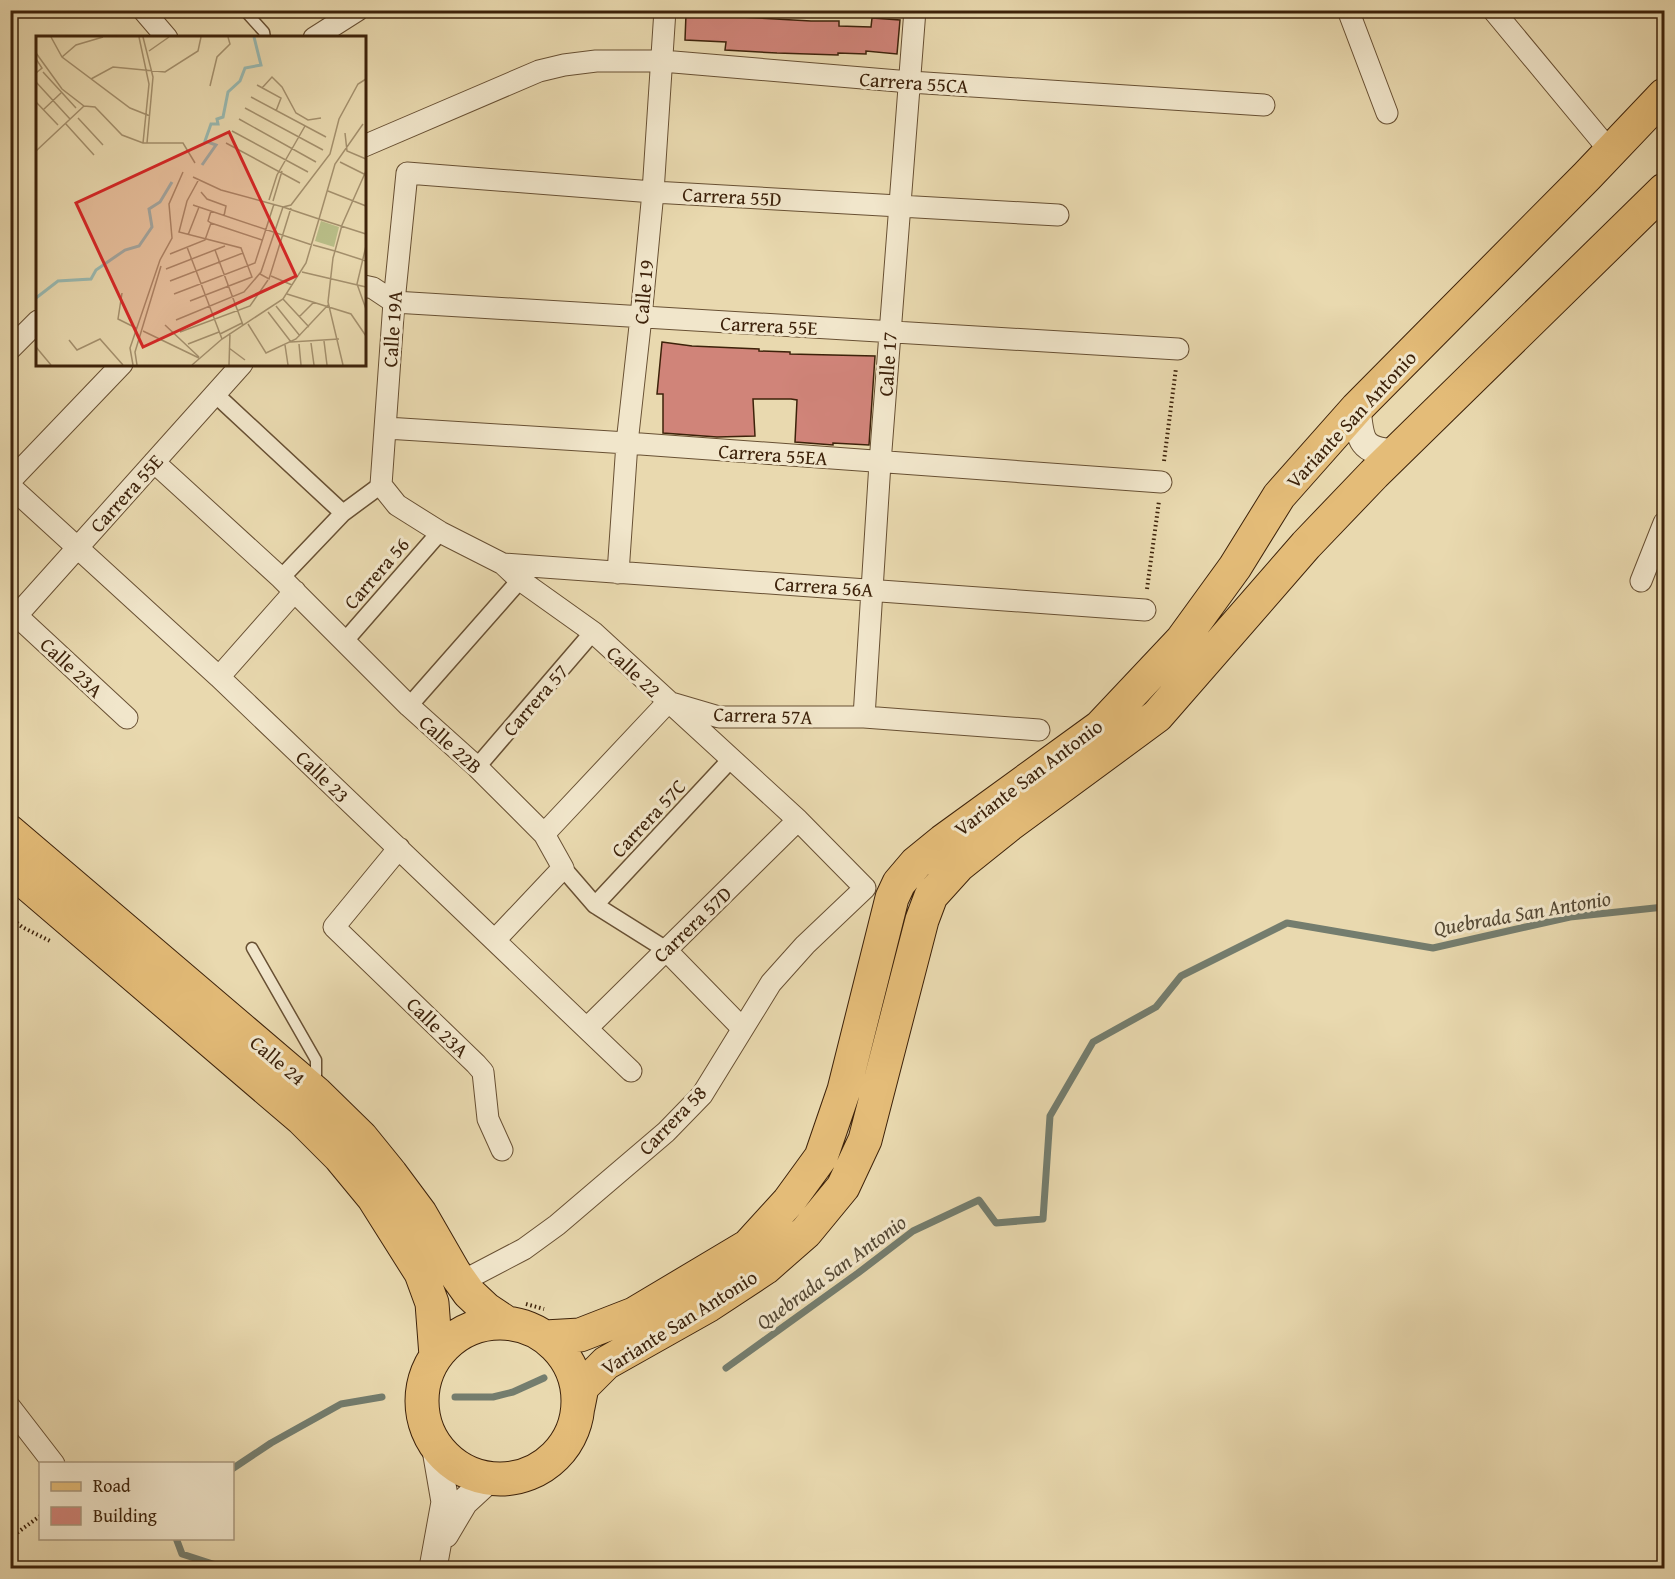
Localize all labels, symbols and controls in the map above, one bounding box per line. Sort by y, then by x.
inset map [36,36,366,366]
street label: Carrera 55CA [858,64,970,100]
street label: Carrera 55D [682,179,782,213]
street label: Calle 19 [626,259,660,325]
street label: Calle 19A [375,290,409,368]
street label: Carrera 55E [720,308,818,342]
street label: Calle 17 [870,331,904,397]
street label: Variante San Antonio [1279,344,1423,494]
street label: Carrera 55EA [717,436,829,472]
street label: Carrera 55E [83,447,169,539]
street label: Carrera 56 [336,531,416,615]
street label: Carrera 56A [774,568,874,604]
street label: Calle 23A [34,630,110,704]
street label: Calle 22 [600,638,668,704]
street label: Carrera 57 [495,658,575,742]
street label: Carrera 57A [713,699,813,731]
street label: Calle 22B [413,708,489,780]
street label: Variante San Antonio [948,711,1108,843]
street label: Calle 23 [290,743,356,809]
street label: Carrera 57C [604,772,692,864]
street label: Carrera 57D [646,879,738,969]
water label: Quebrada San Antonio [1431,882,1613,944]
street label: Calle 23A [400,990,476,1064]
street label: Calle 24 [244,1028,312,1092]
street label: Carrera 58 [631,1079,713,1161]
water label: Quebrada San Antonio [749,1207,913,1337]
street label: Variante San Antonio [595,1262,763,1382]
legend [39,1462,234,1540]
text: Road [93,1472,131,1499]
text: Building [93,1502,157,1529]

